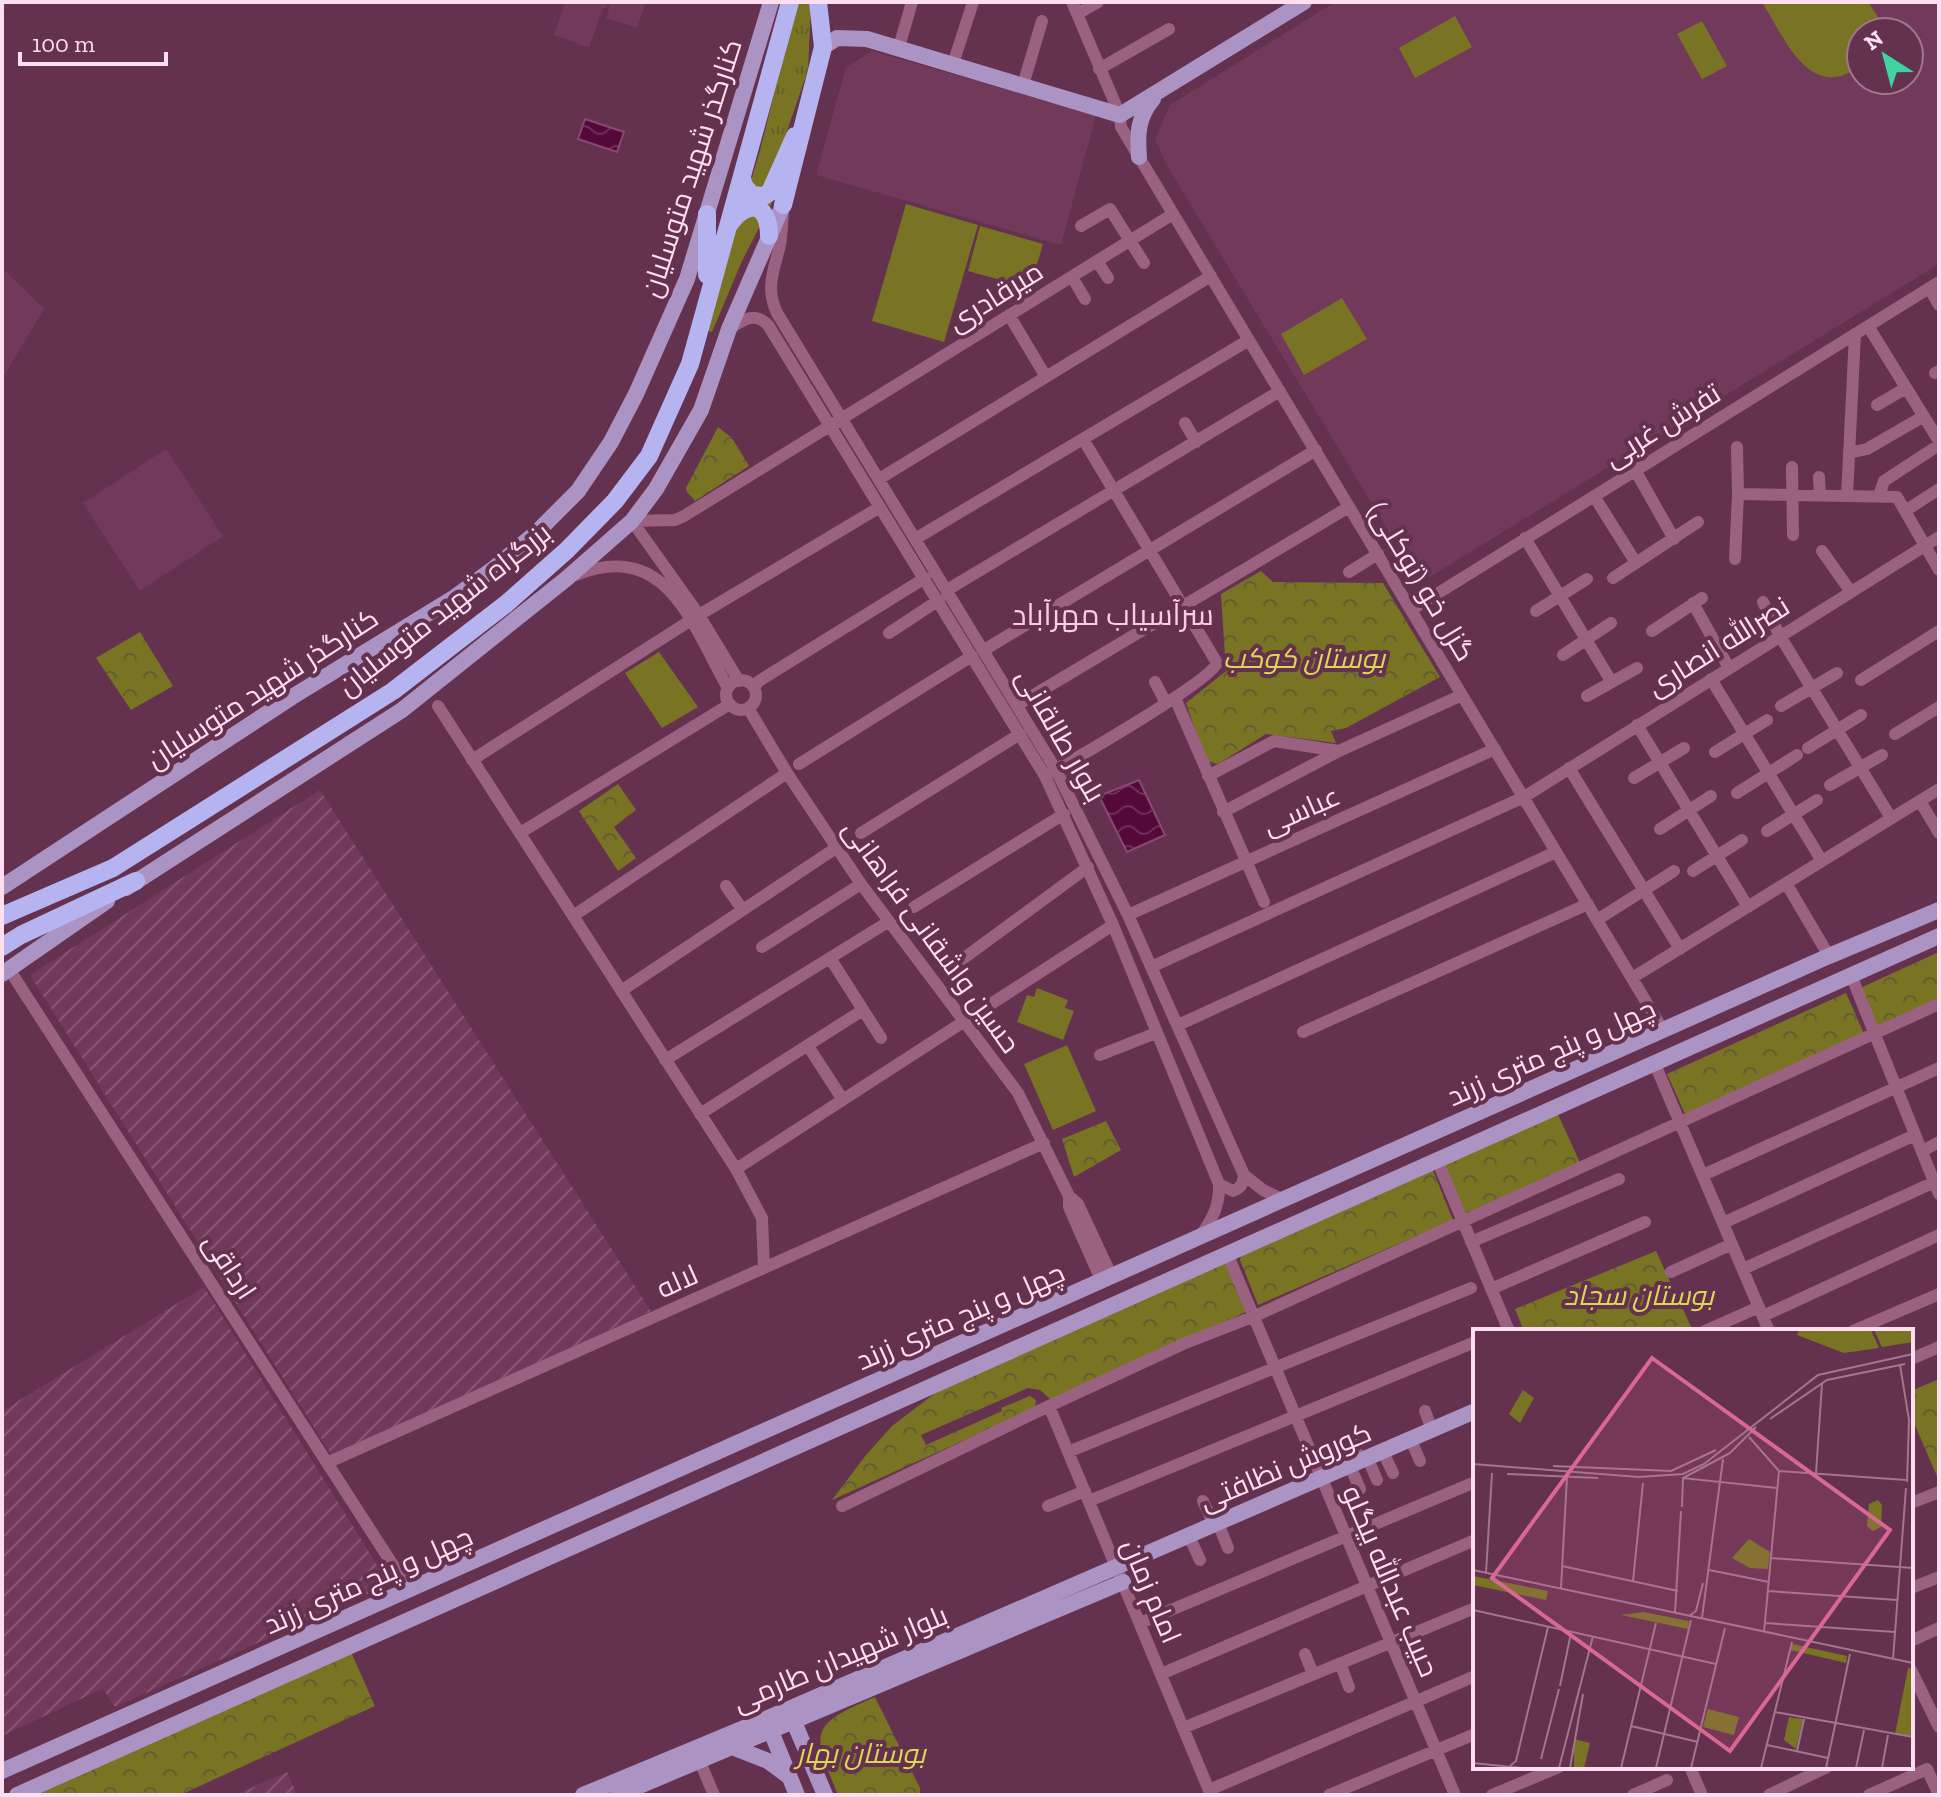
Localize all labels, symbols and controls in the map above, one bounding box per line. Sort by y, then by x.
scale bar [20,16,166,66]
north arrow [1845,16,1925,96]
text: N [1859,24,1888,56]
text: 100 m [32,29,95,58]
street label: کنارگذر شهید متوسلیان [634,35,749,301]
street label: میرقادری [942,254,1049,338]
street label: تفرش غربی [1598,376,1727,474]
street label: گزل خو (توکلی) [1361,496,1482,667]
street label: بزرگراه شهید متوسلیان [331,516,557,703]
street label: نصرالله انصاری [1640,588,1796,703]
district label: سرآسیاب مهرآباد [1012,597,1214,633]
street label: کنارگذر شهید متوسلیان [140,601,384,776]
park label: بوستان کوکب [1223,642,1387,675]
street label: بلوار طالقانی [1009,663,1112,808]
street label: عباسی [1258,779,1345,842]
street label: حسین واشقانی فراهانی [836,813,1027,1059]
street label: چهل و پنج متری زرند [1442,992,1661,1115]
street label: ارداقی [196,1227,263,1306]
street label: چهل و پنج متری زرند [851,1256,1070,1379]
street label: لاله [651,1258,703,1305]
park label: بوستان سجاد [1564,1279,1715,1312]
inset map [1473,1329,1913,1769]
street label: کوروش نظافتی [1194,1415,1376,1517]
street label: حبیب عبدالله بیگلو [1335,1480,1448,1682]
street label: چهل و پنج متری زرند [259,1520,478,1643]
street label: امام زمان [1112,1534,1188,1649]
street label: بلوار شهیدان طارمی [728,1598,953,1719]
park label: بوستان بهار [793,1737,927,1770]

